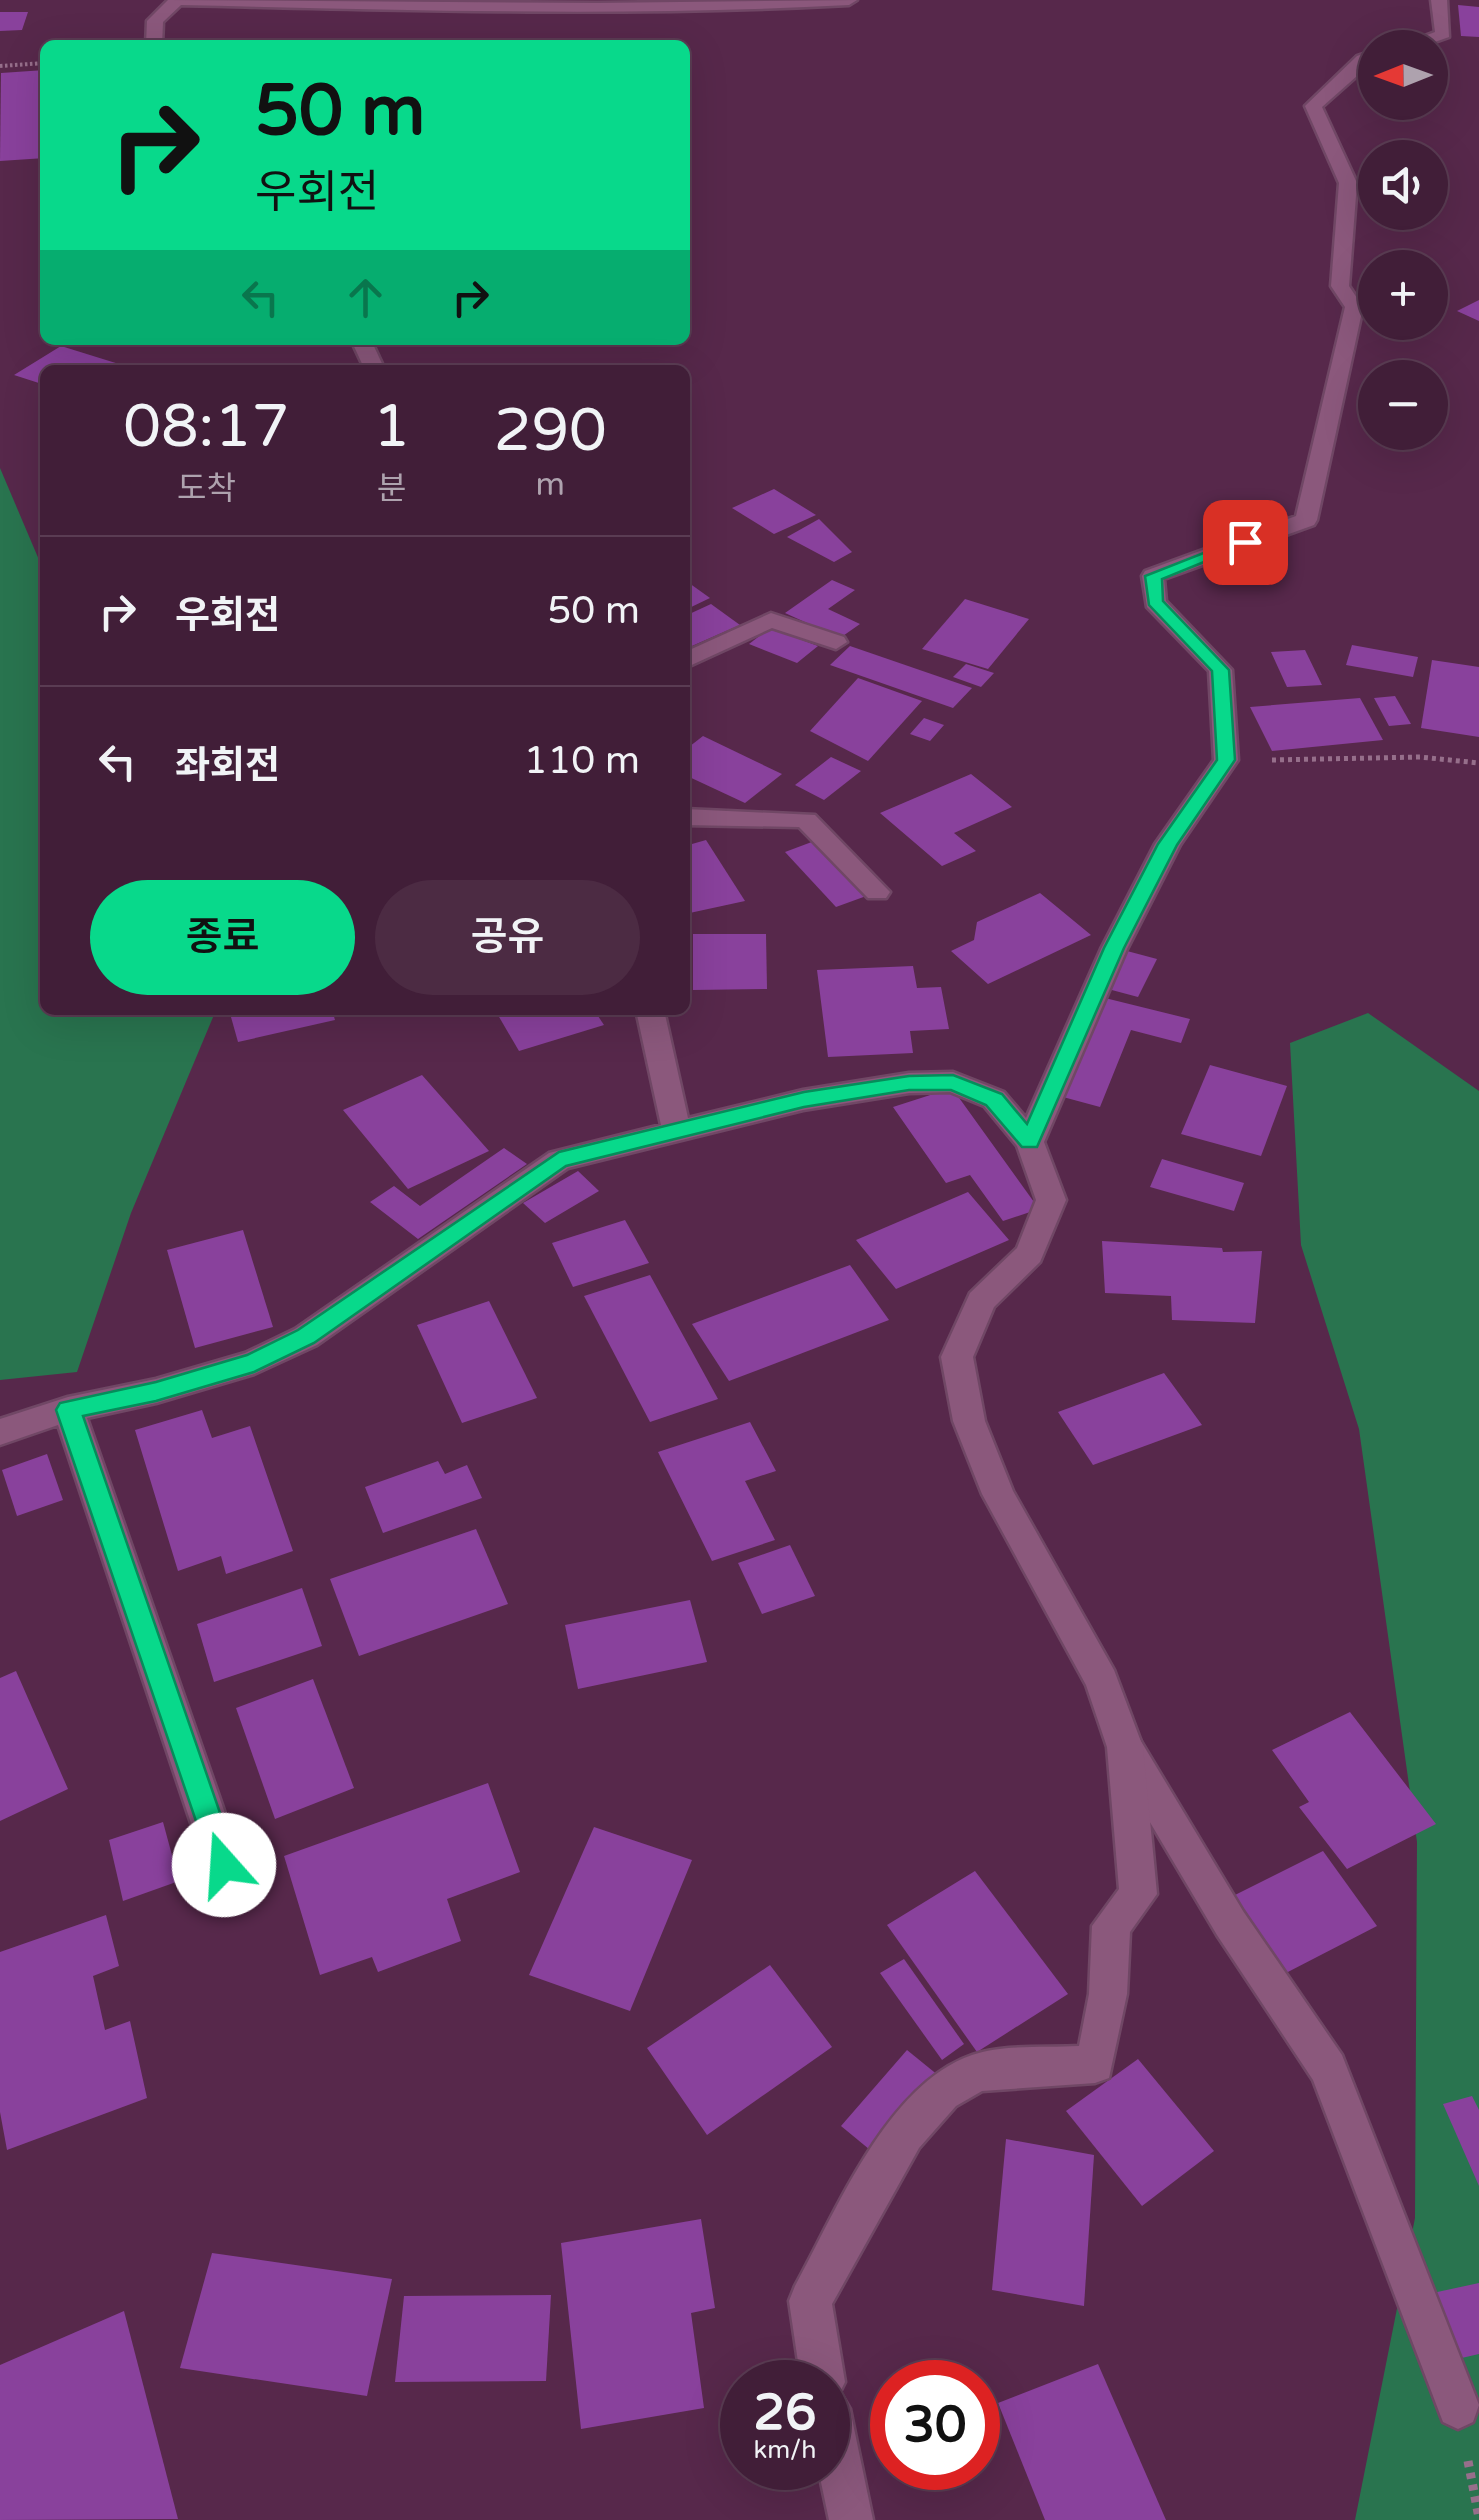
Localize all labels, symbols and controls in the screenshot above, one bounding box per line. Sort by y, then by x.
north arrow [1358,30,1448,120]
map controls [1358,30,1448,450]
text: 50 m [255,70,425,154]
icon: right [90,80,220,210]
button: sound [1358,140,1448,230]
text: 우회전 [255,166,379,220]
button: + [1358,250,1448,340]
icon: left [233,270,288,325]
icon: ahead [338,270,393,325]
icon: right [443,270,498,325]
button: − [1358,360,1448,450]
text: 08:17 [123,391,290,463]
text: 1 [373,391,410,463]
text: 290 [494,395,607,467]
text: m [536,466,565,504]
text: 도착 [177,470,236,508]
text: 분 [377,470,406,508]
pin [1203,500,1288,585]
icon: arrive [1218,515,1273,570]
icon: right [90,584,145,639]
text: 50 m [548,588,640,634]
text: 우회전 [175,593,280,639]
icon: left [90,734,145,789]
text: 110 m [524,738,640,784]
text: 좌회전 [175,743,280,789]
button: 종료 [90,880,355,995]
button: 공유 [375,880,640,995]
position arrow [172,1813,276,1917]
speed limit sign: 30 [870,2360,1000,2490]
text: 26 [754,2383,816,2443]
text: km/h [754,2435,816,2465]

